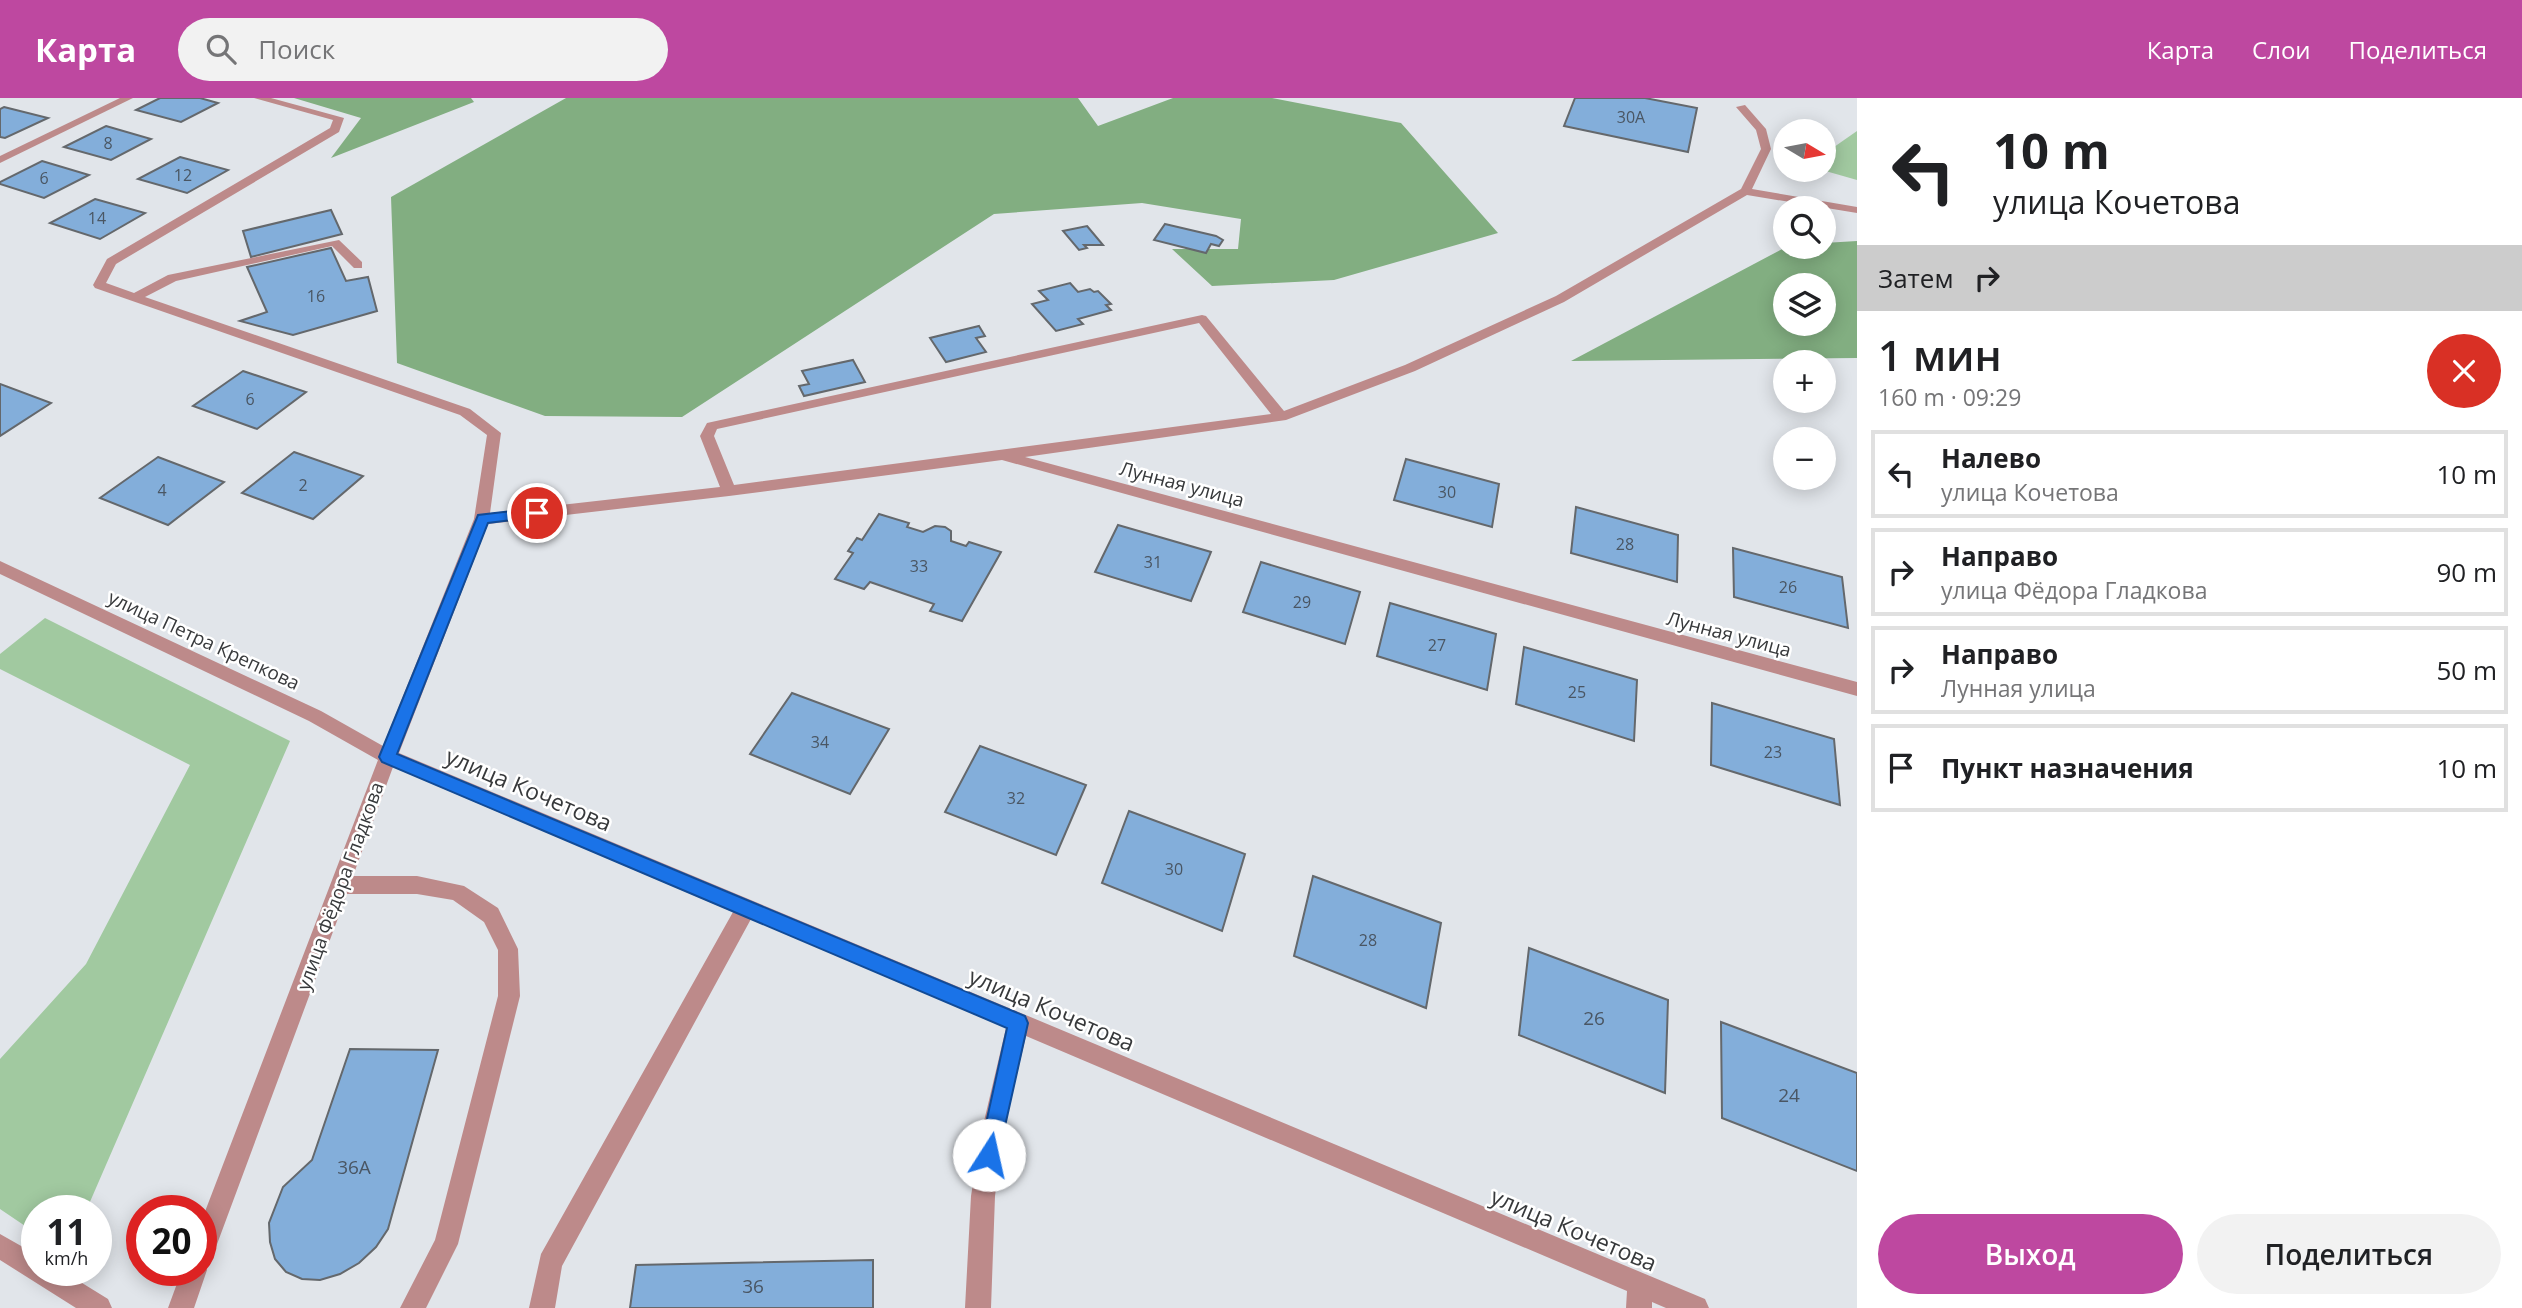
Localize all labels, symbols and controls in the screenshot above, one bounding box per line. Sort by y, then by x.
search box [178,18,668,81]
text: Карта [35,27,136,72]
icon: search [202,30,240,68]
text: Поиск [258,31,335,67]
text: Карта [2147,33,2214,66]
text: Слои [2252,33,2311,66]
text: Поделиться [2349,33,2487,66]
house number: 30А [1617,106,1646,128]
text: 10 m [1993,117,2110,183]
north arrow [1773,119,1836,182]
map controls [1773,119,1836,490]
icon: left [1878,126,1969,217]
house number: 8 [103,132,113,154]
house number: 12 [174,164,192,186]
house number: 6 [39,167,49,189]
text: улица Кочетова [1993,180,2240,223]
button: search [1773,196,1836,259]
house number: 14 [88,207,106,229]
icon: right [1968,259,2006,297]
text: Затем [1878,260,1954,296]
button: layers [1773,273,1836,336]
house number: 16 [307,285,325,307]
text: 1 мин [1878,326,2002,383]
button: close [2427,334,2501,408]
button: + [1773,350,1836,413]
text: 160 m · 09:29 [1878,381,2021,413]
house number: 6 [245,388,255,410]
button: − [1773,427,1836,490]
text: Налево [1941,440,2041,476]
street label: Лунная улица [1117,455,1247,513]
icon: left [1882,455,1920,493]
text: 10 m [2436,456,2497,492]
house number: 2 [298,474,308,496]
text: улица Кочетова [1941,476,2119,508]
house number: 4 [157,479,167,501]
house number: 30 [1438,481,1456,503]
pin [507,483,567,543]
icon: arrive [518,494,556,532]
house number: 28 [1616,533,1634,555]
text: Направо [1941,538,2058,574]
house number: 31 [1144,551,1162,573]
icon: right [1882,553,1920,591]
text: 90 m [2436,554,2497,590]
house number: 33 [910,555,928,577]
text: улица Фёдора Гладкова [1941,574,2207,606]
house number: 26 [1779,576,1797,598]
street label: улица Петра Крепкова [104,584,304,696]
house number: 29 [1293,591,1311,613]
street label: Лунная улица [1664,605,1794,663]
house number: 27 [1428,634,1446,656]
text: Направо [1941,636,2058,672]
icon: right [1882,651,1920,689]
text: 50 m [2436,652,2497,688]
text: Лунная улица [1941,672,2096,704]
house number: 25 [1568,681,1586,703]
house number: 34 [811,731,829,753]
street label: улица Кочетова [441,740,617,838]
house number: 23 [1764,741,1782,763]
icon: arrive [1882,749,1920,787]
text: Пункт назначения [1941,750,2194,786]
text: 10 m [2436,750,2497,786]
street label: улица Фёдора Гладкова [290,778,390,994]
house number: 32 [1007,787,1025,809]
house number: 30 [1165,858,1183,880]
house number: 28 [1359,929,1377,951]
street label: улица Кочетова [964,960,1140,1058]
house number: 26 [1583,1005,1605,1031]
house number: 24 [1778,1082,1800,1108]
position arrow [952,1118,1026,1192]
house number: 36А [337,1154,371,1180]
street label: улица Кочетова [1486,1180,1662,1278]
speed limit sign: 20 [126,1195,217,1286]
text: 11 [46,1208,87,1255]
button: Выход [1878,1214,2183,1294]
button: Поделиться [2197,1214,2501,1294]
text: km/h [45,1246,88,1270]
house number: 36 [742,1273,764,1299]

